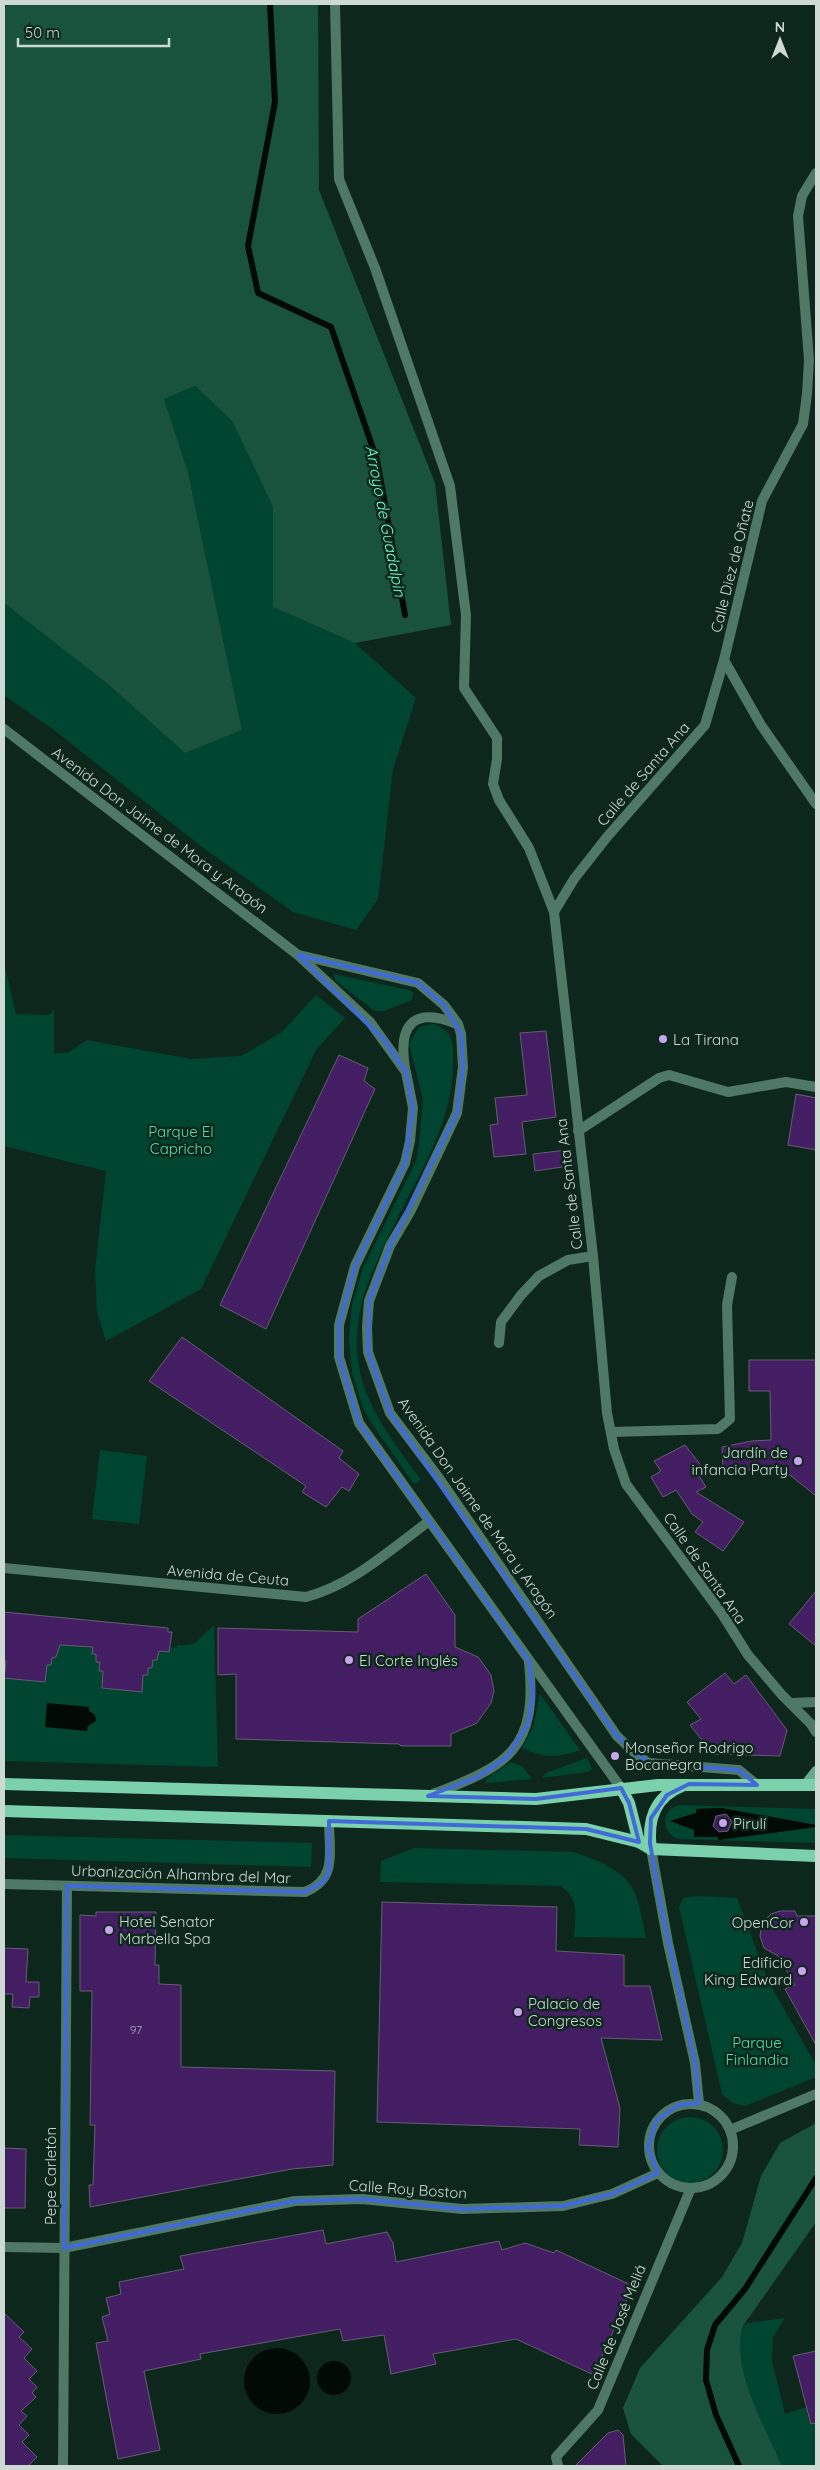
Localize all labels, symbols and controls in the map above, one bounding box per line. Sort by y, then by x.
scale bar [18,15,169,47]
north arrow [755,15,805,65]
text: N [775,18,785,36]
text: 50 m [25,23,60,42]
water label: Arroyo de Guadalpin [362,444,411,599]
street label: Calle Diez de Oñate [706,498,758,634]
street label: Calle de Santa Ana [593,718,693,830]
street label: Avenida Don Jaime de Mora y Aragón [48,742,272,918]
place label: La Tirana [673,1030,739,1049]
marker: La Tirana [657,1033,669,1045]
street label: Calle de Santa Ana [552,1117,586,1251]
park label: Parque El Capricho [148,1122,214,1158]
street label: Avenida Don Jaime de Mora y Aragón [394,1394,562,1622]
place label: Jardín de infancia Party [691,1443,788,1479]
marker: Jardín de infancia Party [792,1455,804,1467]
street label: Calle de Santa Ana [659,1509,751,1627]
street label: Avenida de Ceuta [166,1560,290,1590]
place label: El Corte Inglés [359,1651,458,1670]
marker: El Corte Inglés [343,1654,355,1666]
place label: Monseñor Rodrigo Bocanegra [625,1738,753,1774]
marker: Monseñor Rodrigo Bocanegra [609,1750,621,1762]
place label: Pirulí [733,1814,767,1833]
marker: Pirulí [717,1817,729,1829]
street label: Urbanización Alhambra del Mar [71,1861,292,1887]
place label: Hotel Senator Marbella Spa [119,1912,215,1948]
place label: OpenCor [732,1913,794,1932]
marker: OpenCor [798,1916,810,1928]
marker: Hotel Senator Marbella Spa [103,1924,115,1936]
place label: Edificio King Edward [704,1953,792,1989]
marker: Edificio King Edward [796,1965,808,1977]
place label: Palacio de Congresos [528,1994,602,2030]
marker: Palacio de Congresos [512,2006,524,2018]
house number: 97 [130,2022,142,2037]
park label: Parque Finlandia [726,2033,788,2069]
street label: Pepe Carletón [41,2127,60,2225]
street label: Calle Roy Boston [348,2175,468,2203]
street label: Calle de José Meliá [582,2261,650,2393]

